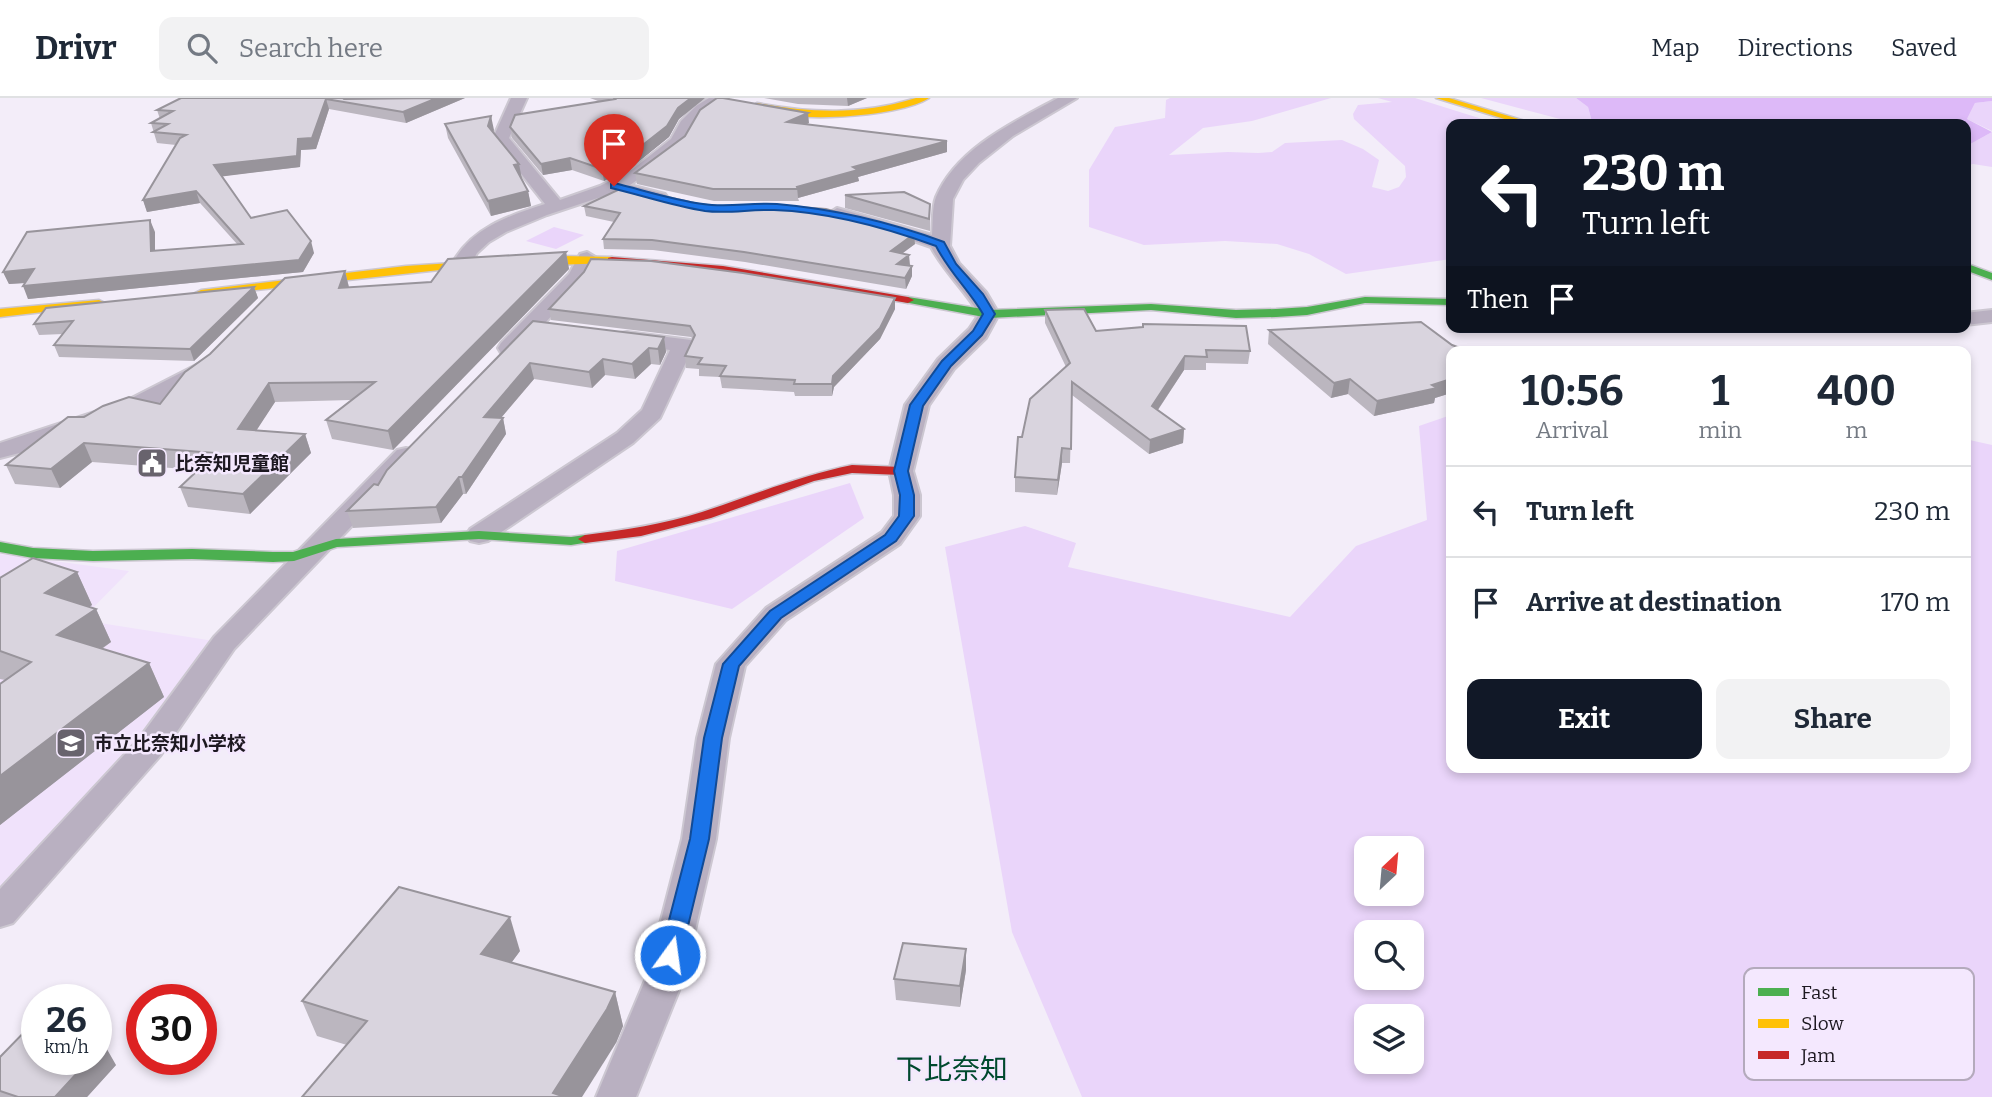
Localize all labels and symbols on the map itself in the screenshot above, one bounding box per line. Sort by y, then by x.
pin [584,114,644,186]
public building icon: 比奈知児童館 [135,446,169,480]
place label: 比奈知児童館 [175,452,289,475]
school or university icon: 市立比奈知小学校 [54,726,88,760]
place label: 市立比奈知小学校 [94,732,246,755]
north arrow [1354,836,1424,906]
position arrow [633,918,707,992]
legend [1744,968,1974,1080]
text: Fast [1801,981,1838,1004]
speed limit sign: 30 [126,984,217,1075]
text: Slow [1801,1012,1844,1035]
text: Jam [1800,1044,1835,1067]
district label: 下比奈知 [896,1053,1008,1086]

